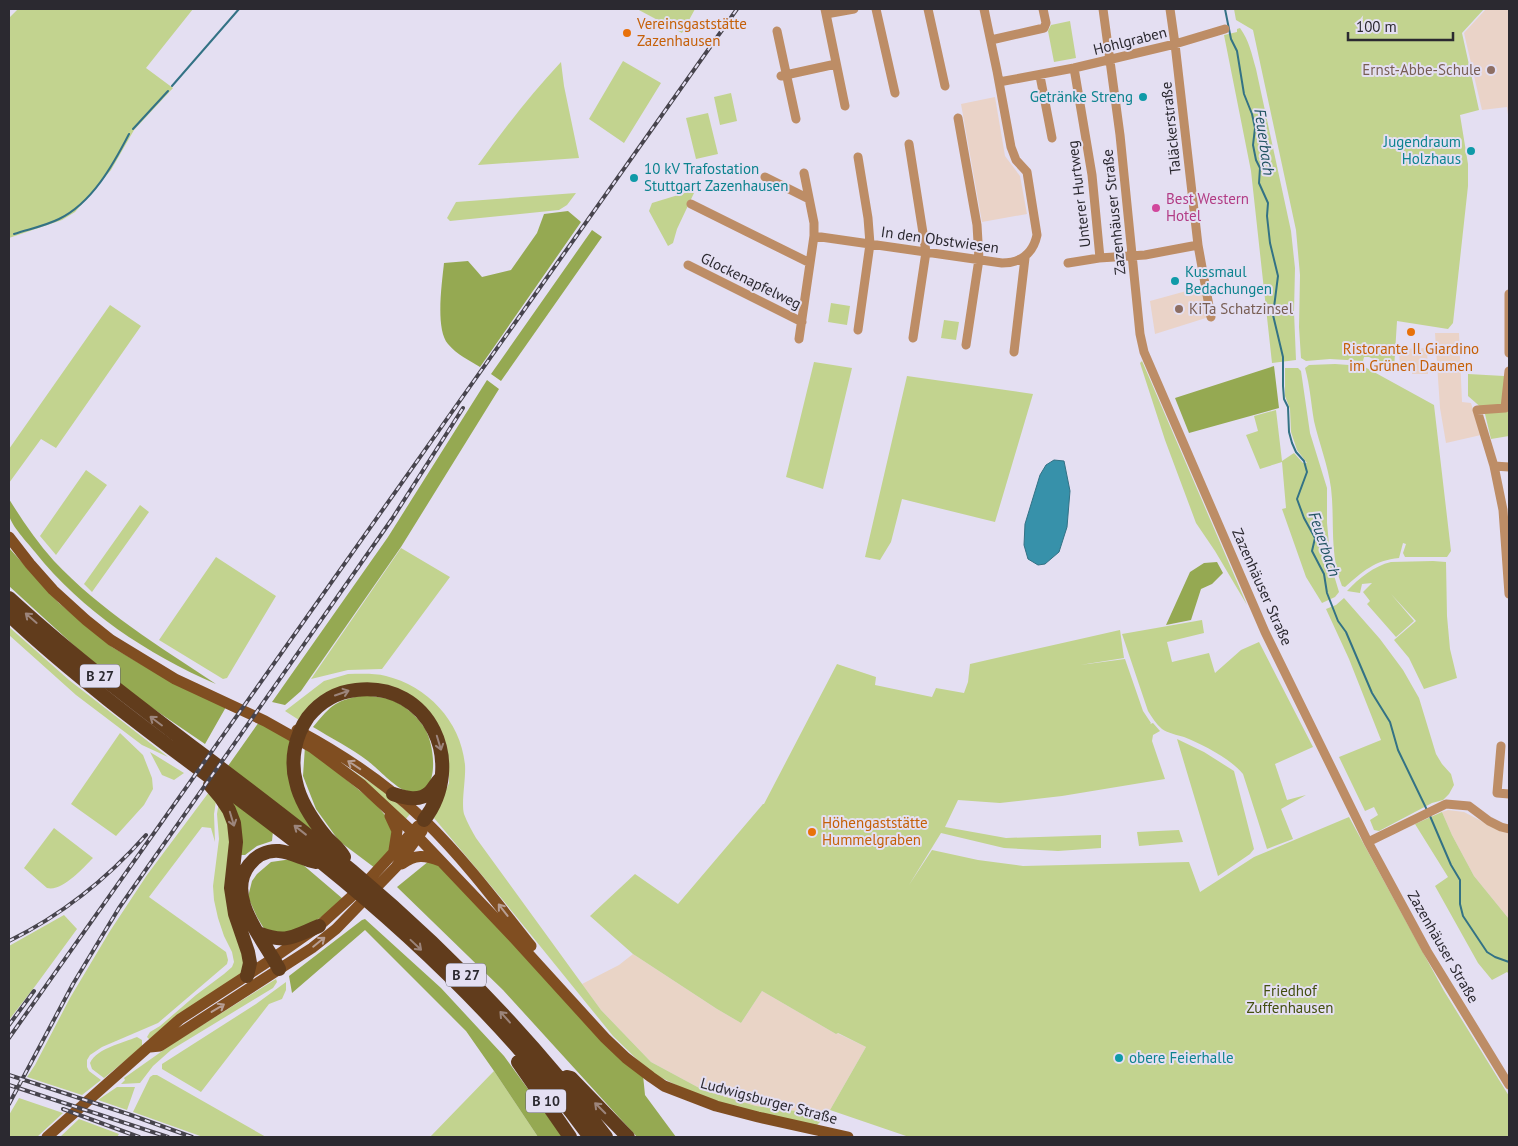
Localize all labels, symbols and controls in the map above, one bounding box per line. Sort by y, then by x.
scale bar [1348,10,1453,42]
place label: Vereinsgaststätte Zazenhausen [636,14,747,50]
text: 100 m [1356,17,1397,36]
street label: Hohlgraben [1091,22,1169,59]
marker: Vereinsgaststätte Zazenhausen [621,27,633,39]
place label: Ernst-Abbe-Schule [1362,60,1481,79]
marker: Ernst-Abbe-Schule [1485,64,1497,76]
street label: Taläckerstraße [1156,81,1185,175]
place label: Getränke Streng [1030,87,1133,106]
marker: Getränke Streng [1137,91,1149,103]
water label: Feuerbach [1250,107,1280,177]
place label: Jugendraum Holzhaus [1383,132,1461,168]
street label: Unterer Hurtweg [1063,140,1094,249]
marker: Jugendraum Holzhaus [1465,145,1477,157]
street label: Zazenhäuser Straße [1097,148,1130,276]
place label: 10 kV Trafostation Stuttgart Zazenhausen [644,159,788,195]
marker: 10 kV Trafostation Stuttgart Zazenhausen [628,172,640,184]
place label: Best Western Hotel [1166,189,1249,225]
marker: Best Western Hotel [1150,202,1162,214]
street label: In den Obstwiesen [880,222,1000,257]
street label: Glockenapfelweg [698,248,805,313]
place label: Kussmaul Bedachungen [1185,262,1272,298]
marker: Kussmaul Bedachungen [1169,275,1181,287]
place label: KiTa Schatzinsel [1189,299,1294,318]
marker: KiTa Schatzinsel [1173,303,1185,315]
marker: Ristorante Il Giardino im Grünen Daumen [1405,326,1417,338]
place label: Ristorante Il Giardino im Grünen Daumen [1343,339,1479,375]
water label: Feuerbach [1305,509,1345,579]
street label: Zazenhäuser Straße [1228,525,1297,648]
one-way arrow [24,612,37,624]
road number: B 27 [80,664,120,688]
one-way arrow [334,688,350,698]
one-way arrow [150,715,163,726]
one-way arrow [434,735,444,751]
one-way arrow [347,760,361,770]
one-way arrow [227,810,237,826]
place label: Höhengaststätte Hummelgraben [822,813,928,849]
one-way arrow [294,824,307,835]
marker: Höhengaststätte Hummelgraben [806,826,818,838]
street label: Zazenhäuser Straße [1404,887,1483,1006]
one-way arrow [497,904,508,917]
one-way arrow [312,937,325,948]
one-way arrow [409,939,422,951]
road number: B 27 [446,964,486,986]
park label: Friedhof Zuffenhausen [1246,981,1334,1017]
one-way arrow [211,1002,225,1012]
one-way arrow [499,1010,511,1023]
place label: obere Feierhalle [1129,1048,1234,1067]
marker: obere Feierhalle [1113,1052,1125,1064]
street label: Ludwigsburger Straße [698,1073,840,1128]
road number: B 10 [526,1090,566,1112]
one-way arrow [593,1102,606,1114]

